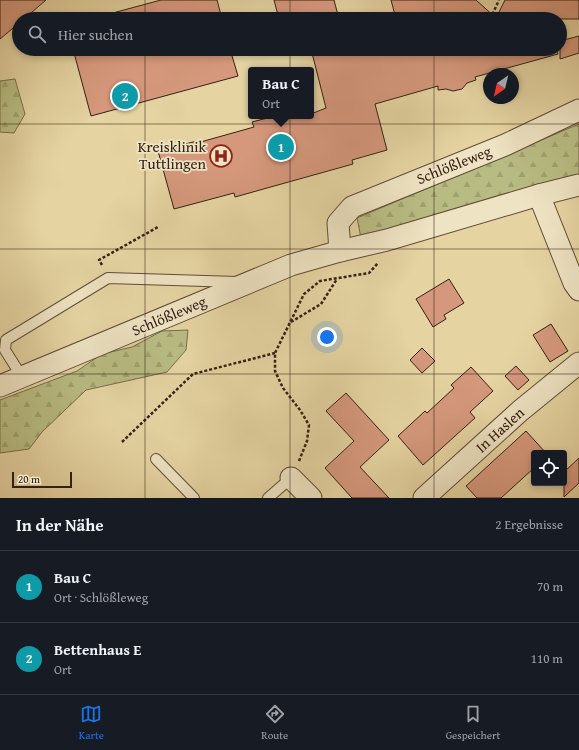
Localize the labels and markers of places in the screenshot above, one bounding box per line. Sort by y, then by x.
pin: 2 [112,81,138,111]
pin: 1 [268,132,294,162]
place label: Kreisklinik Tuttlingen [138,136,207,174]
hospital icon: Kreisklinik Tuttlingen [208,143,234,169]

